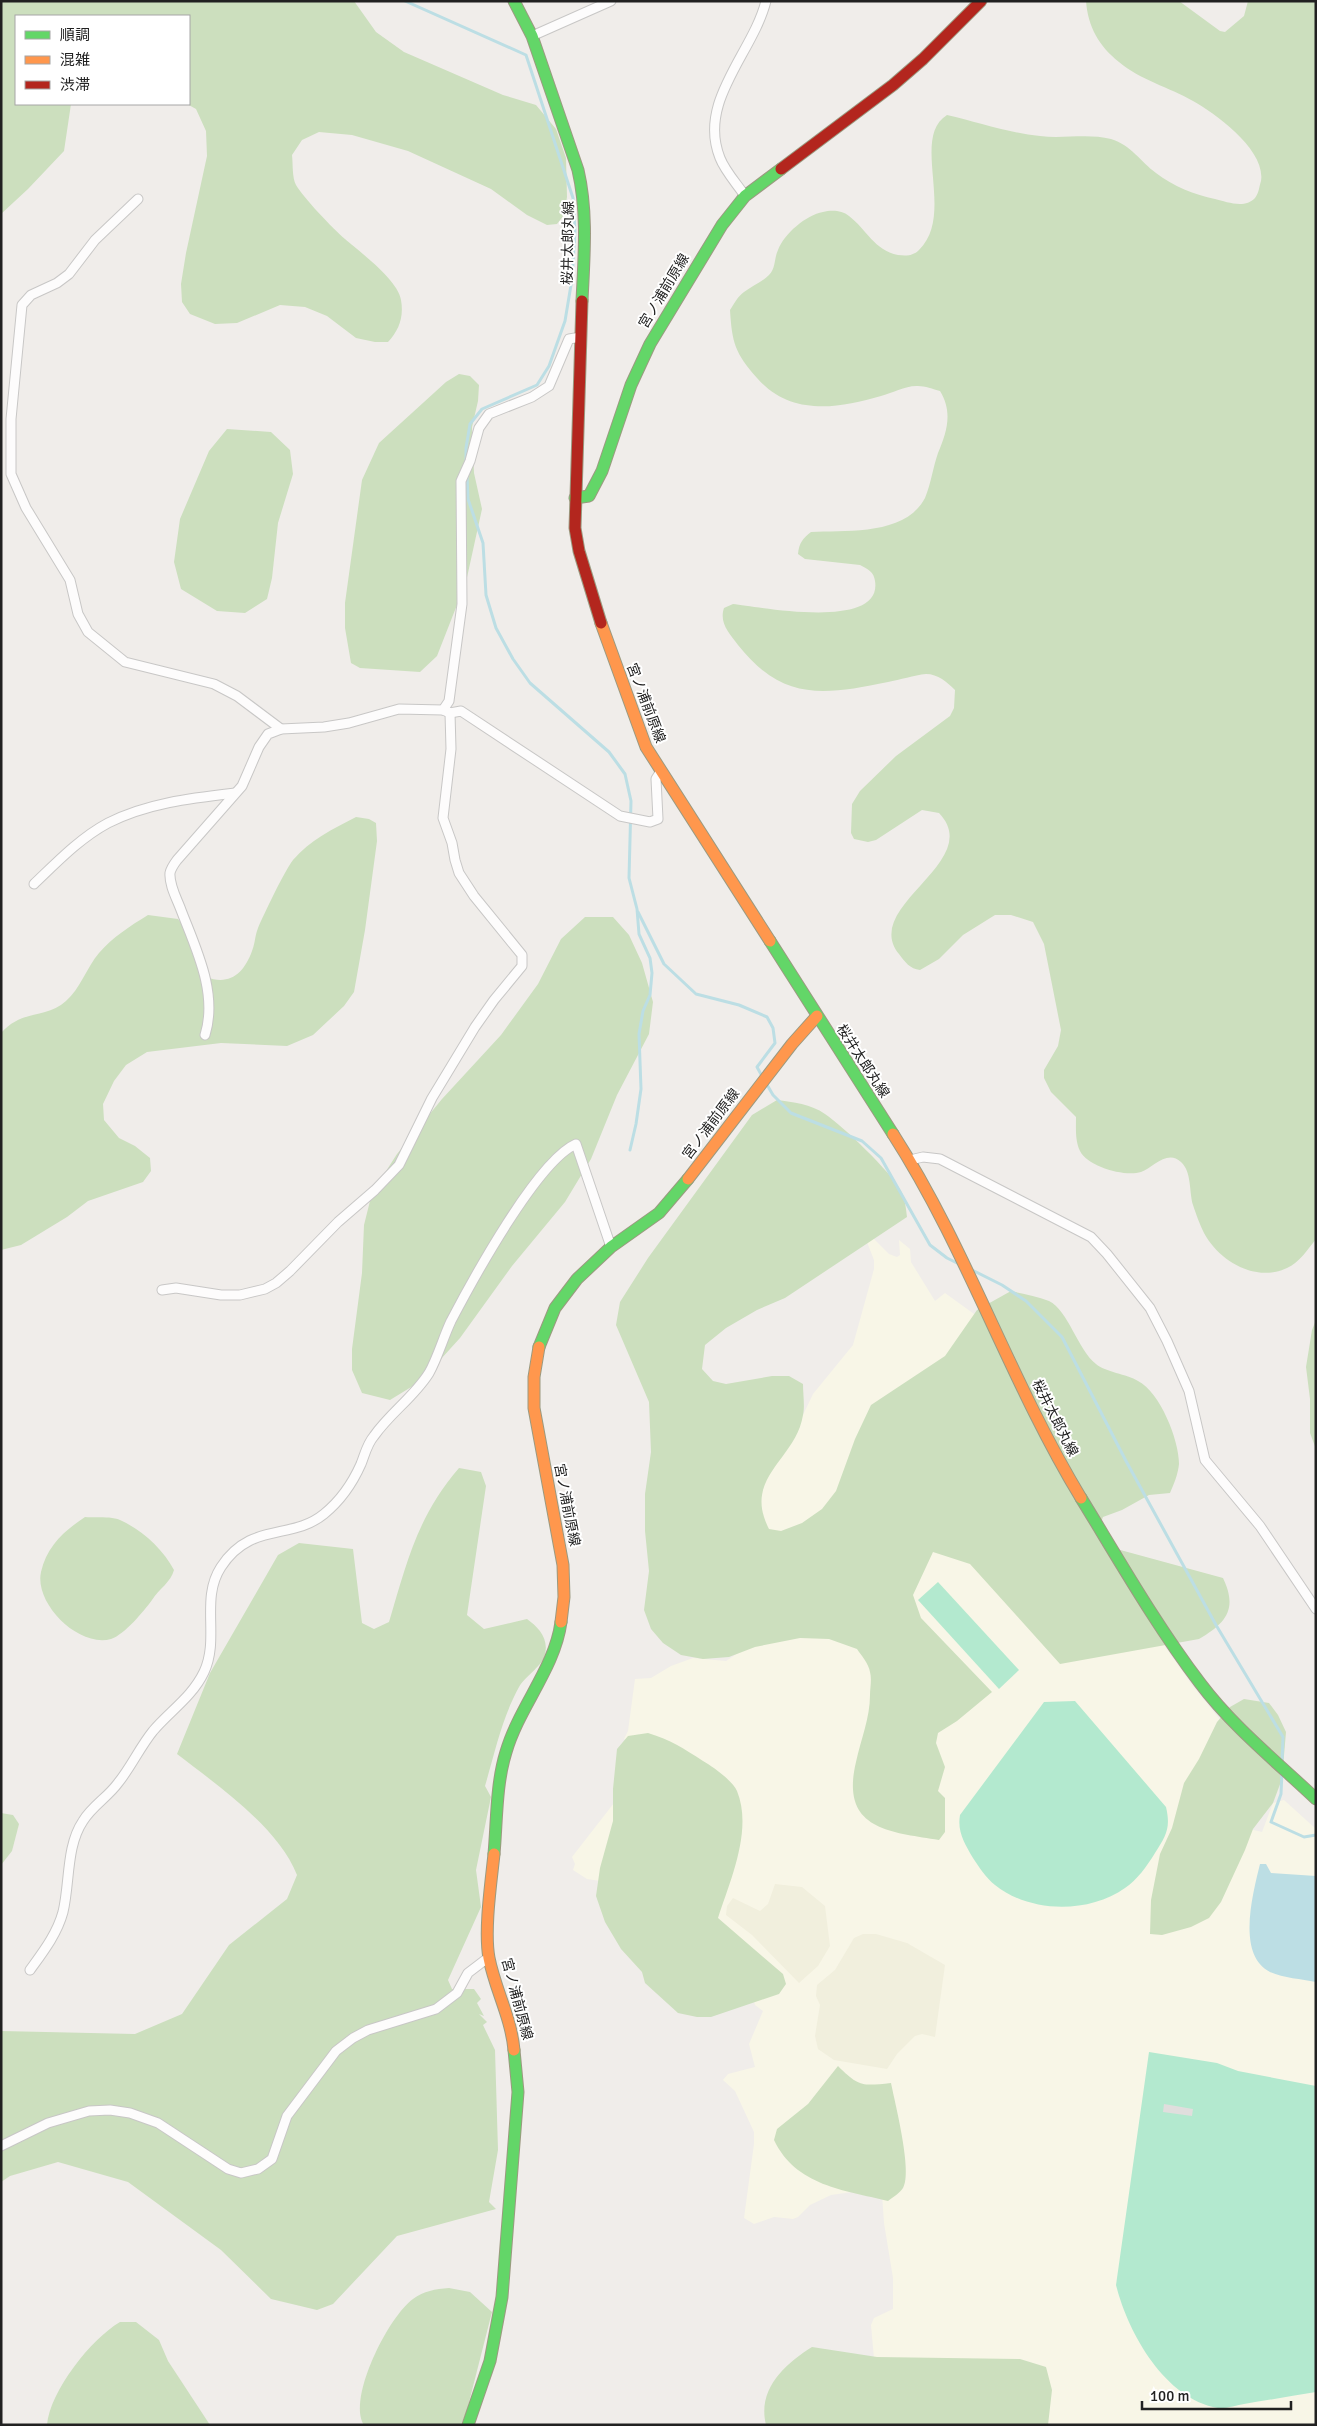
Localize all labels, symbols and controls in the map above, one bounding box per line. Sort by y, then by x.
legend [15,15,190,105]
text: 順調 [60,26,90,44]
text: 混雑 [60,51,90,69]
text: 渋滞 [60,76,90,94]
street label: 桜井太郎丸線 [559,201,577,285]
street label: 宮ノ浦前原線 [635,251,693,331]
street label: 宮ノ浦前原線 [623,661,669,745]
street label: 桜井太郎丸線 [833,1021,893,1101]
street label: 宮ノ浦前原線 [679,1085,743,1163]
street label: 桜井太郎丸線 [1028,1377,1082,1459]
street label: 宮ノ浦前原線 [551,1462,583,1548]
street label: 宮ノ浦前原線 [498,1956,536,2042]
scale bar [1142,2378,1291,2410]
text: 100 m [1150,2387,1190,2405]

